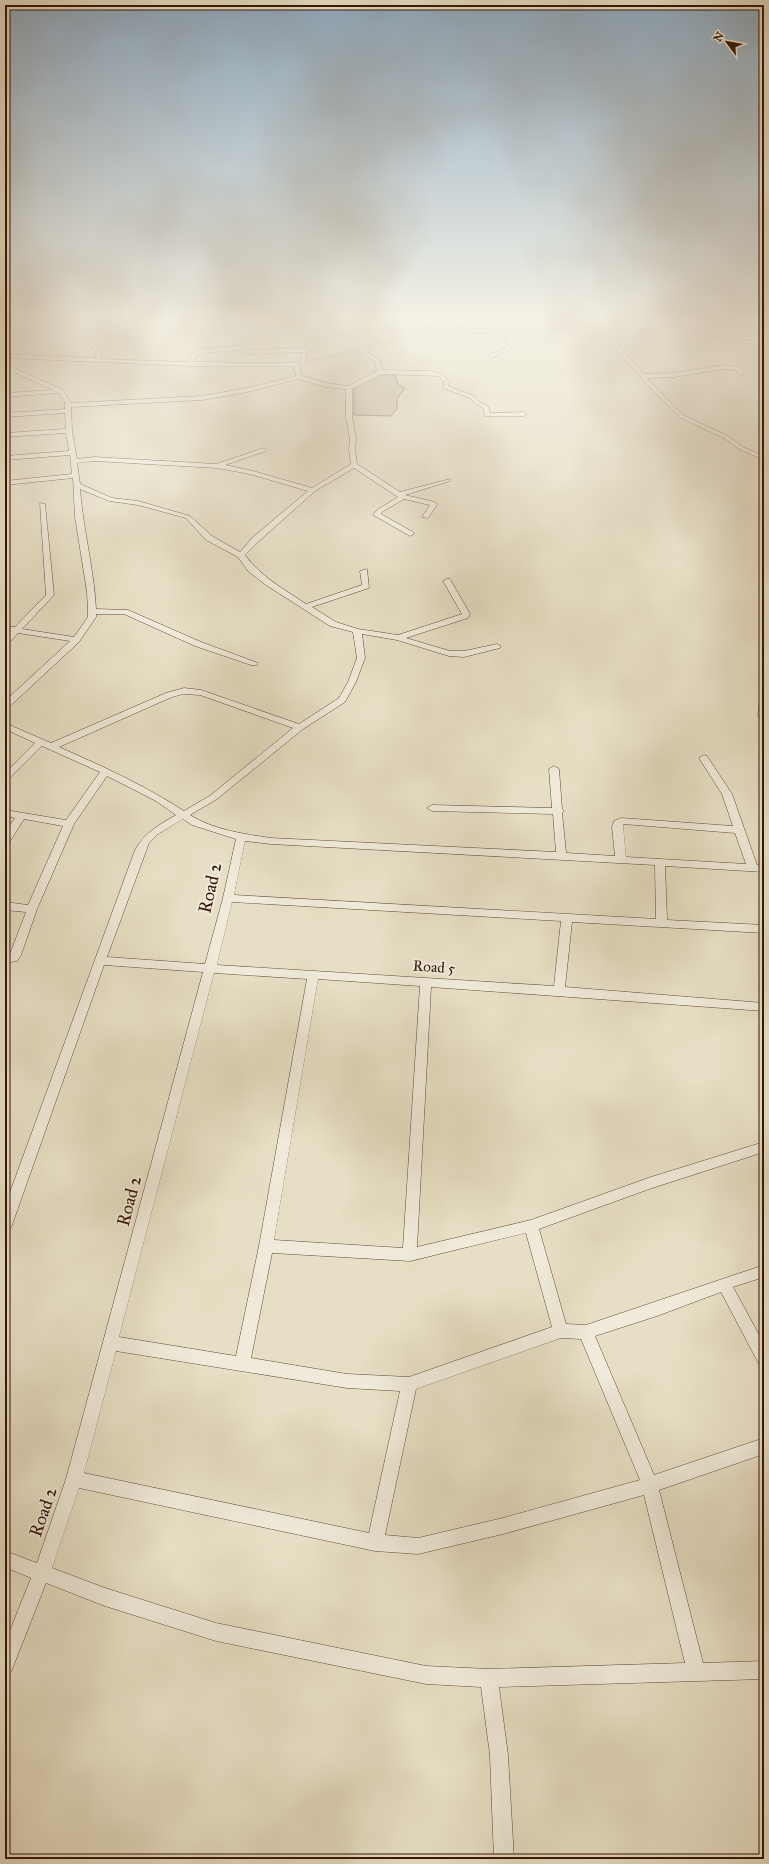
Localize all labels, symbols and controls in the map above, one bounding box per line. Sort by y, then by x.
north arrow [707,22,747,62]
text: N [711,29,727,44]
street label: Road 2 [194,861,226,915]
street label: Road 5 [412,957,456,977]
street label: Road 2 [112,1173,146,1229]
street label: Road 2 [24,1484,62,1540]

